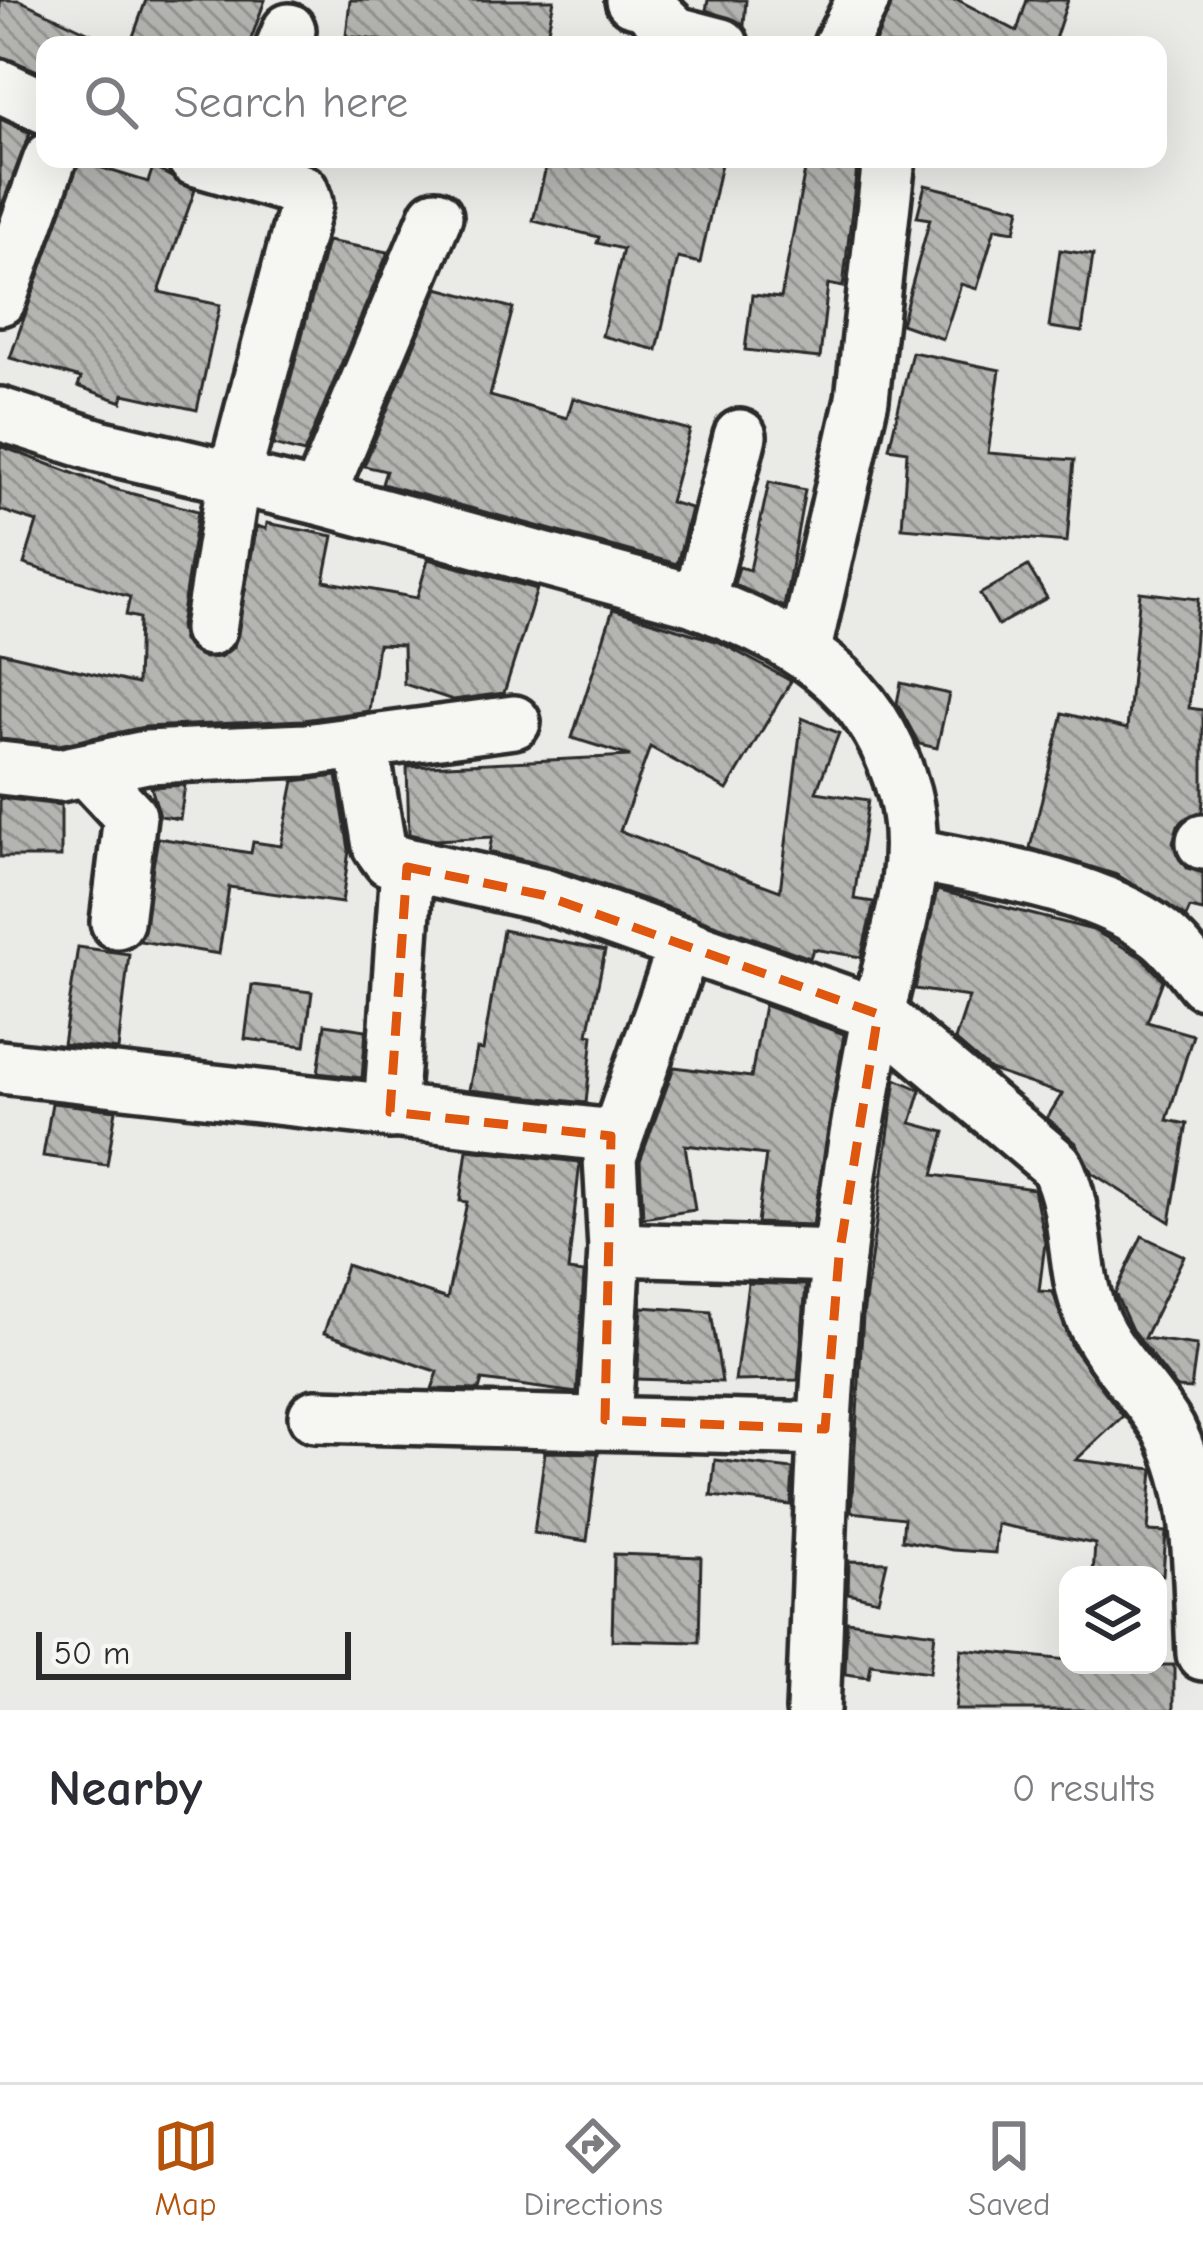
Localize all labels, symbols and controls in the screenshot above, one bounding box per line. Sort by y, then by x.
search box [36,36,1167,168]
icon: search [78,69,144,135]
text: Search here [174,76,408,128]
map controls [1059,1566,1167,1674]
button: layers [1059,1566,1167,1674]
scale bar [36,1626,351,1679]
text: 50 m [54,1634,130,1672]
text: Nearby [48,1759,202,1818]
text: 0 results [1012,1766,1155,1811]
tab: Map [153,2113,219,2223]
tab: Directions [524,2113,663,2223]
tab: Saved [968,2113,1050,2223]

